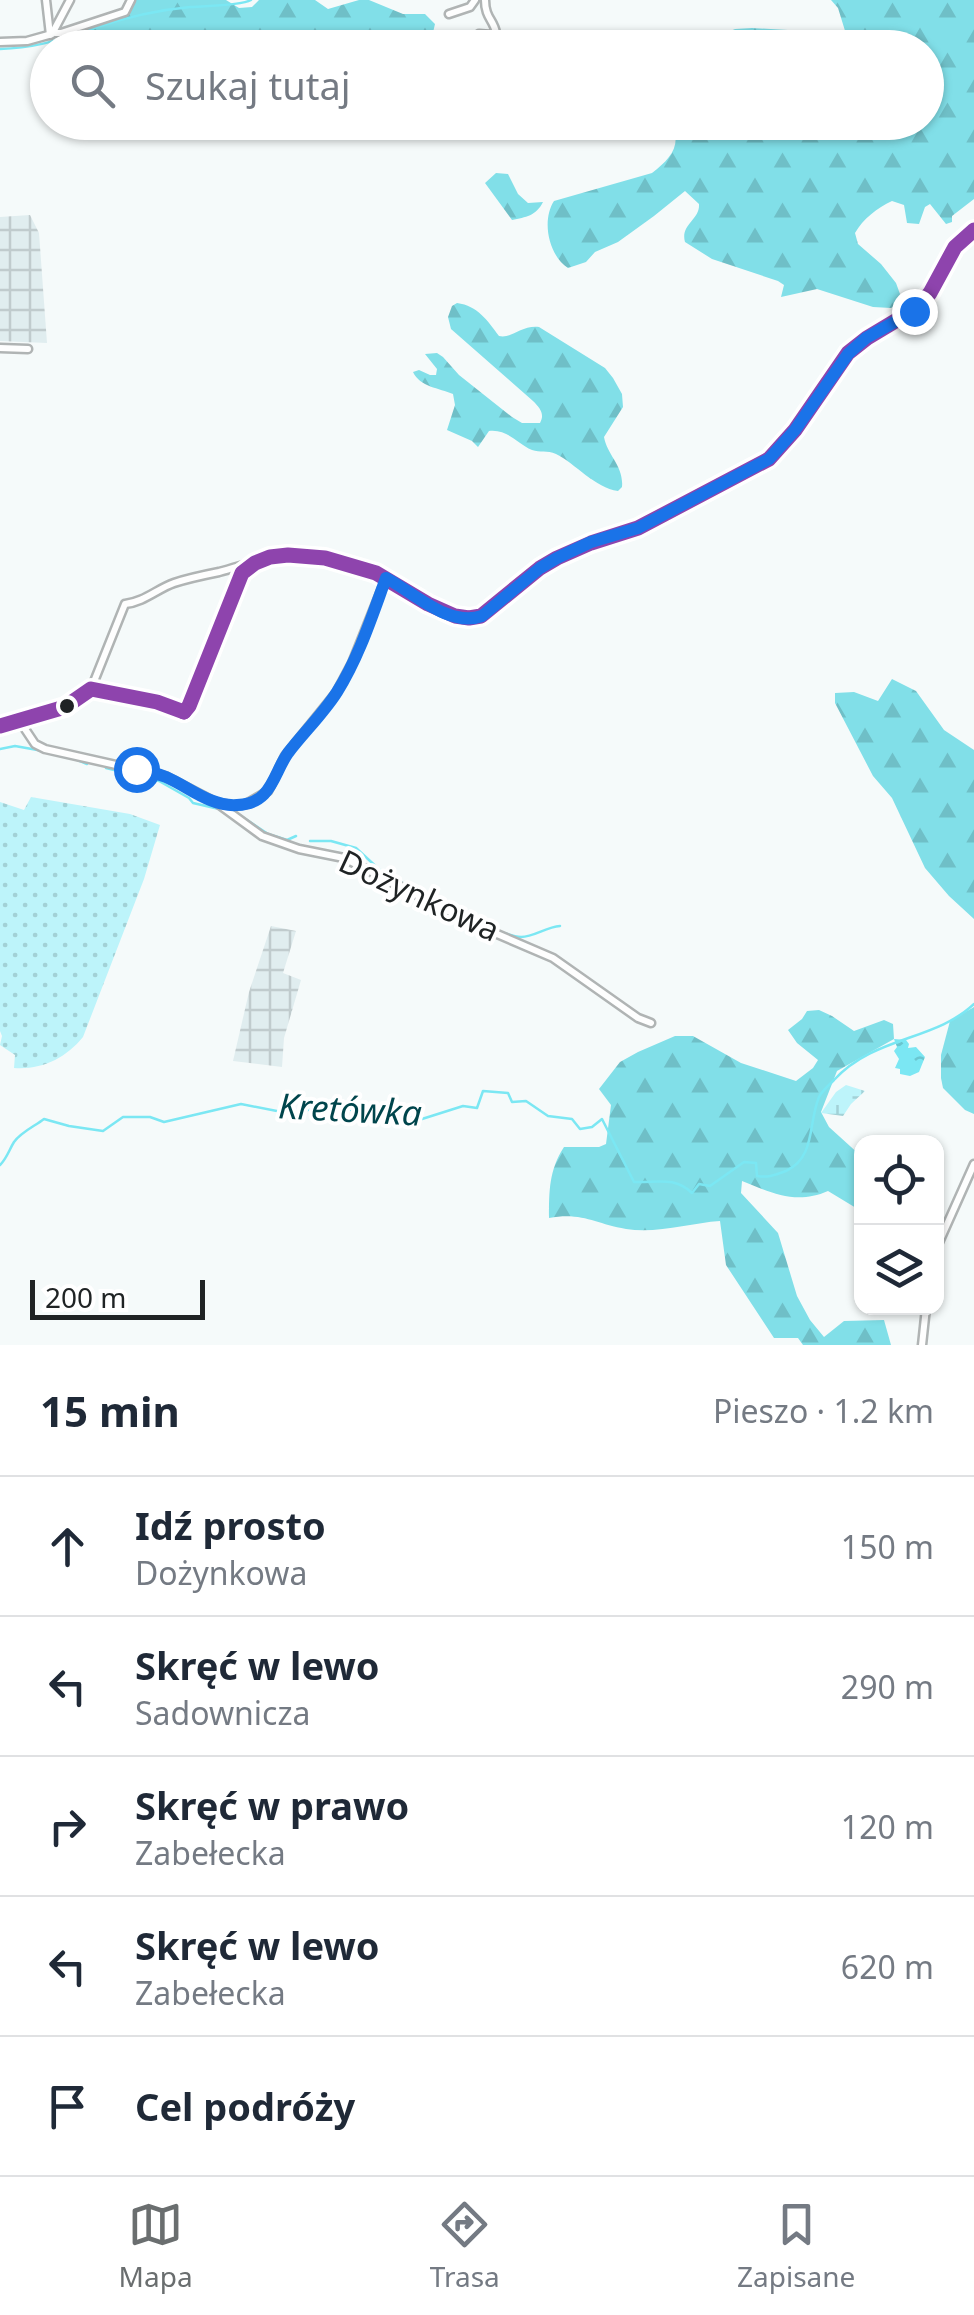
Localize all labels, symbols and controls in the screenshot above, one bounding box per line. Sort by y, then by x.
search box [30,30,944,140]
icon: search [65,58,120,113]
text: Szukaj tutaj [145,59,351,111]
route end [892,289,938,335]
unlabelled marker [57,696,77,716]
route start [114,747,160,793]
street label: Dożynkowa [332,839,507,951]
water label: Kretówka [277,1081,423,1136]
map controls [854,1135,944,1315]
button: locate [854,1135,944,1225]
button: layers [854,1225,944,1315]
scale bar [30,1275,205,1320]
text: 200 m [45,1278,127,1316]
text: 15 min [40,1382,180,1439]
text: Pieszo · 1.2 km [713,1389,934,1432]
text: Idź prosto [135,1499,326,1551]
icon: ahead [40,1519,95,1574]
text: 150 m [841,1525,934,1568]
text: Dożynkowa [135,1551,307,1594]
text: Skręć w lewo [135,1639,380,1691]
icon: left [40,1659,95,1714]
text: 290 m [841,1665,934,1708]
text: Sadownicza [135,1691,310,1734]
text: Skręć w prawo [135,1779,409,1831]
icon: right [40,1799,95,1854]
text: 120 m [841,1805,934,1848]
text: Zabełecka [135,1831,286,1874]
text: Skręć w lewo [135,1919,380,1971]
icon: left [40,1939,95,1994]
text: 620 m [841,1945,934,1988]
text: Zabełecka [135,1971,286,2014]
icon: arrive [40,2079,95,2134]
text: Cel podróży [135,2080,355,2132]
tab: Mapa [119,2197,193,2295]
tab: Trasa [430,2197,500,2295]
tab: Zapisane [737,2197,855,2295]

